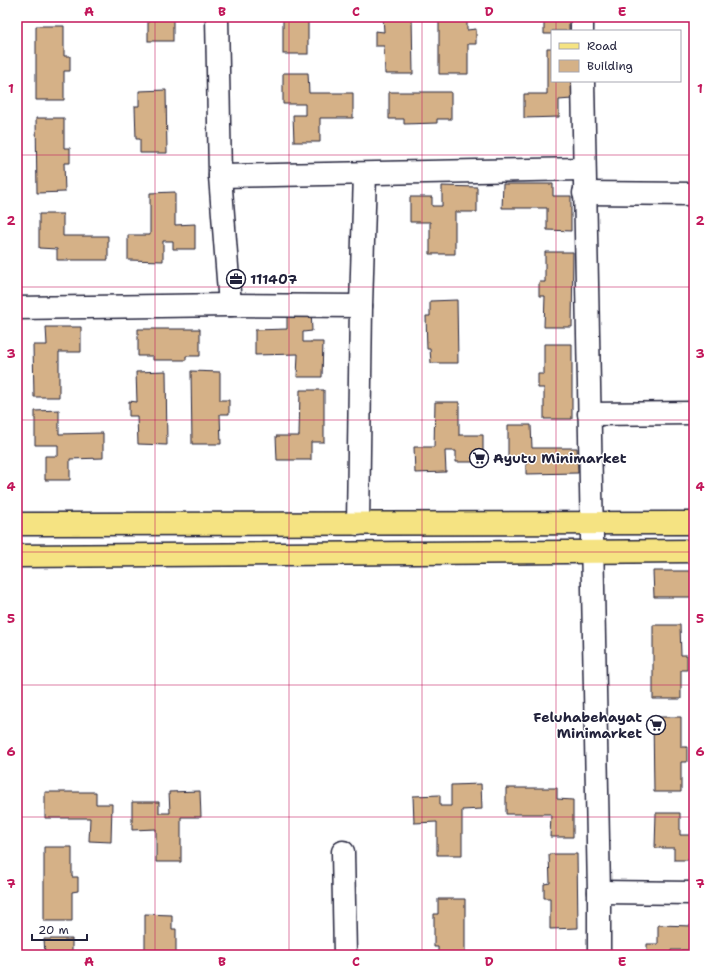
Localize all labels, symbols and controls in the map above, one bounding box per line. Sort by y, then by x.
text: A [84,3,94,20]
text: B [218,3,226,20]
text: C [352,3,360,20]
text: D [484,3,494,20]
text: E [618,3,627,20]
legend [551,30,681,82]
text: Road [587,38,618,54]
text: Building [587,58,633,74]
text: 1 [8,80,14,97]
text: 1 [697,80,703,97]
text: 2 [6,212,16,229]
text: 2 [695,212,705,229]
office icon: 111407 [225,268,247,290]
place label: 111407 [250,270,297,288]
text: 3 [6,345,16,362]
text: 3 [695,345,705,362]
supermarket icon: Ayutu Minimarket [468,447,490,469]
place label: Ayutu Minimarket [493,449,627,467]
text: 4 [6,478,16,495]
text: 4 [695,478,705,495]
text: 5 [7,610,15,627]
text: 5 [696,610,704,627]
place label: Feluhabehayat Minimarket [533,708,642,742]
supermarket icon: Feluhabehayat Minimarket [645,714,667,736]
text: 6 [6,743,16,760]
text: 6 [695,743,705,760]
text: 7 [6,875,16,892]
text: 7 [695,875,705,892]
scale bar [32,916,87,942]
text: 20 m [38,922,69,938]
text: A [84,953,94,970]
text: B [218,953,226,970]
text: C [352,953,360,970]
text: D [484,953,494,970]
text: E [618,953,627,970]

